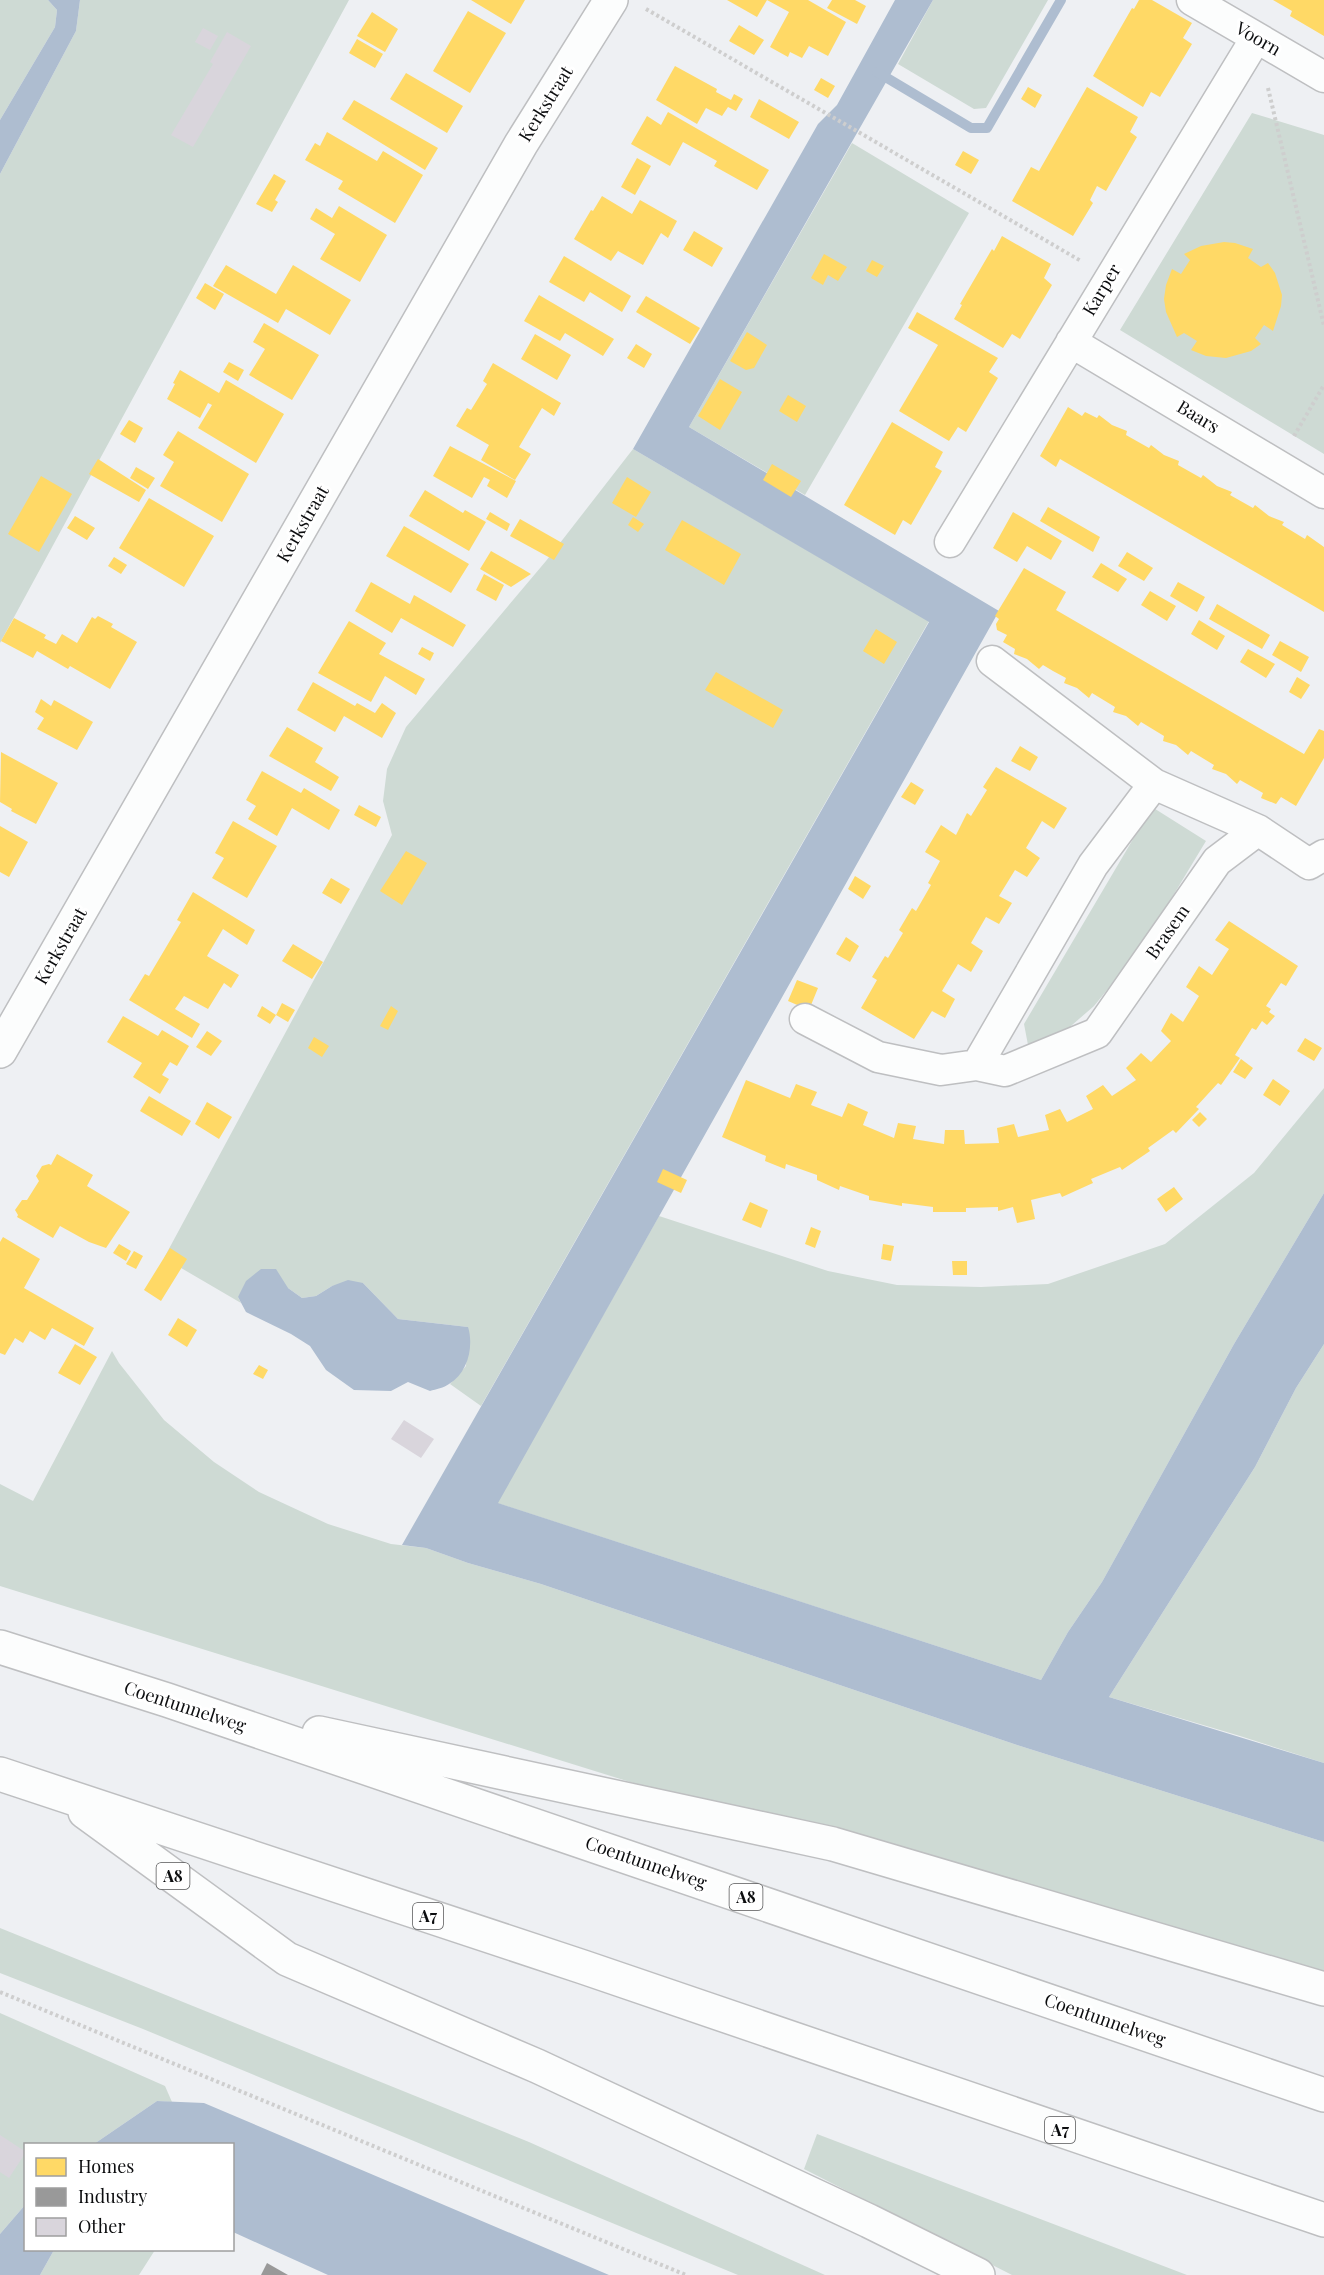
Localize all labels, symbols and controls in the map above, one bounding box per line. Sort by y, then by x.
street label: Voorn [1231,15,1286,61]
street label: Kerkstraat [512,60,578,146]
street label: Karper [1076,259,1126,320]
street label: Baars [1173,394,1224,438]
street label: Kerkstraat [270,480,334,566]
street label: Brasem [1140,899,1195,963]
street label: Kerkstraat [28,902,92,988]
street label: Coentunnelweg [121,1675,250,1737]
street label: Coentunnelweg [582,1830,711,1894]
road number: A8 [156,1863,190,1889]
road number: A8 [730,1884,762,1910]
road number: A7 [413,1903,443,1929]
street label: Coentunnelweg [1041,1987,1170,2051]
road number: A7 [1045,2117,1075,2143]
legend [24,2143,234,2251]
text: Homes [78,2154,134,2178]
text: Industry [78,2184,147,2208]
text: Other [78,2214,125,2238]

